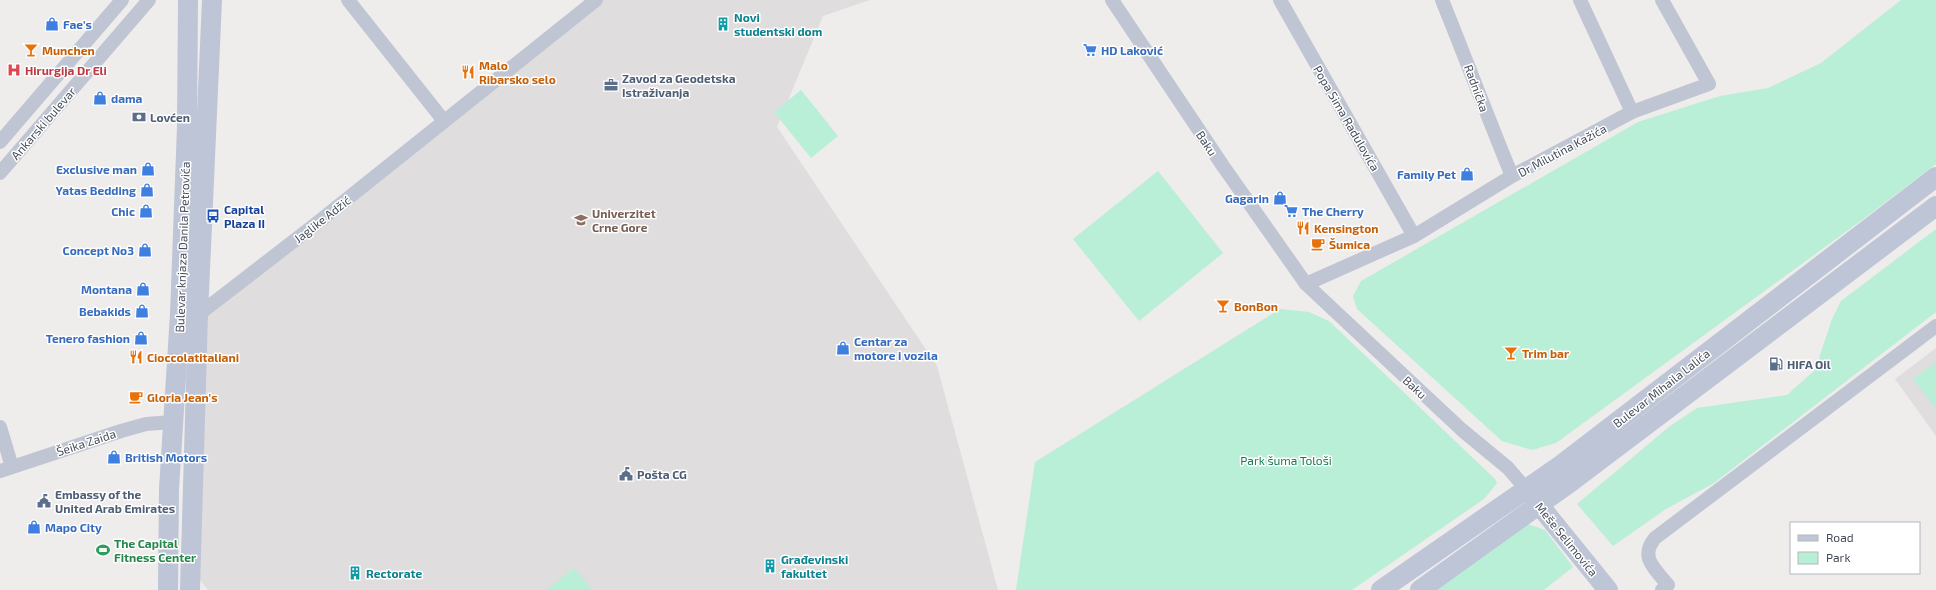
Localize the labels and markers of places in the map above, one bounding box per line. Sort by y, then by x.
place label: Novi studentski dom [734,10,822,38]
shop icon: Fae's [44,16,60,32]
building icon: Novi studentski dom [715,16,731,32]
place label: Fae's [63,17,92,31]
bar icon: Munchen [23,42,39,58]
supermarket icon: HD Laković [1082,42,1098,58]
place label: Munchen [42,43,95,57]
place label: HD Laković [1101,43,1163,57]
place label: Malo Ribarsko selo [479,58,556,86]
hospital icon: Hirurgija Dr Eli [6,62,22,78]
place label: Hirurgija Dr Eli [25,63,107,78]
restaurant icon: Malo Ribarsko selo [460,64,476,80]
place label: Zavod za Geodetska Istraživanja [622,71,736,100]
office icon: Zavod za Geodetska Istraživanja [603,77,619,93]
shop icon: dama [92,90,108,106]
place label: dama [111,91,143,105]
bank icon: Lovćen [131,109,147,125]
place label: Lovćen [150,110,190,124]
shop icon: Exclusive man [140,161,156,177]
place label: Exclusive man [56,162,137,176]
shop icon: Family Pet [1459,166,1475,182]
place label: Family Pet [1397,167,1456,182]
shop icon: Yatas Bedding [139,182,155,198]
place label: Yatas Bedding [56,183,136,197]
shop icon: Gagarin [1272,190,1288,206]
place label: Gagarin [1225,191,1269,205]
place label: Capital Plaza II [224,202,265,230]
shop icon: Chic [138,203,154,219]
supermarket icon: The Cherry [1283,203,1299,219]
place label: Chic [111,204,135,218]
place label: The Cherry [1302,204,1364,219]
place label: Univerzitet Crne Gore [592,206,656,234]
bus stop icon: Capital Plaza II [205,208,221,224]
school or university icon: Univerzitet Crne Gore [573,212,589,228]
restaurant icon: Kensington [1295,220,1311,236]
place label: Kensington [1314,221,1378,235]
cafe icon: Šumica [1310,236,1326,252]
place label: Šumica [1329,237,1370,251]
shop icon: Concept No3 [137,242,153,258]
place label: Concept No3 [63,243,134,257]
shop icon: Montana [135,281,151,297]
place label: Montana [81,282,132,296]
bar icon: BonBon [1215,298,1231,314]
place label: BonBon [1234,299,1278,313]
shop icon: Bebakids [134,303,150,319]
place label: Bebakids [79,304,131,318]
shop icon: Tenero fashion [133,330,149,346]
place label: Tenero fashion [46,331,130,345]
place label: Centar za motore i vozila [854,334,938,362]
shop icon: Centar za motore i vozila [835,340,851,356]
bar icon: Trim bar [1503,345,1519,361]
place label: Trim bar [1522,346,1569,360]
restaurant icon: Cioccolatitaliani [128,349,144,365]
place label: Cioccolatitaliani [147,350,239,364]
fuel station icon: HIFA Oil [1768,356,1784,372]
place label: HIFA Oil [1787,357,1831,371]
cafe icon: Gloria Jean's [128,389,144,405]
place label: Gloria Jean's [147,390,218,404]
shop icon: British Motors [106,449,122,465]
place label: British Motors [125,450,207,464]
public building icon: Pošta CG [618,466,634,482]
place label: Pošta CG [637,467,687,481]
place label: Embassy of the United Arab Emirates [55,487,175,515]
public building icon: Embassy of the United Arab Emirates [36,493,52,509]
shop icon: Mapo City [26,519,42,535]
place label: Mapo City [45,520,102,535]
place label: The Capital Fitness Center [114,536,196,564]
sports icon: The Capital Fitness Center [95,542,111,558]
place label: Građevinski fakultet [781,552,848,580]
building icon: Građevinski fakultet [762,558,778,574]
building icon: Rectorate [347,565,363,581]
place label: Rectorate [366,566,422,580]

